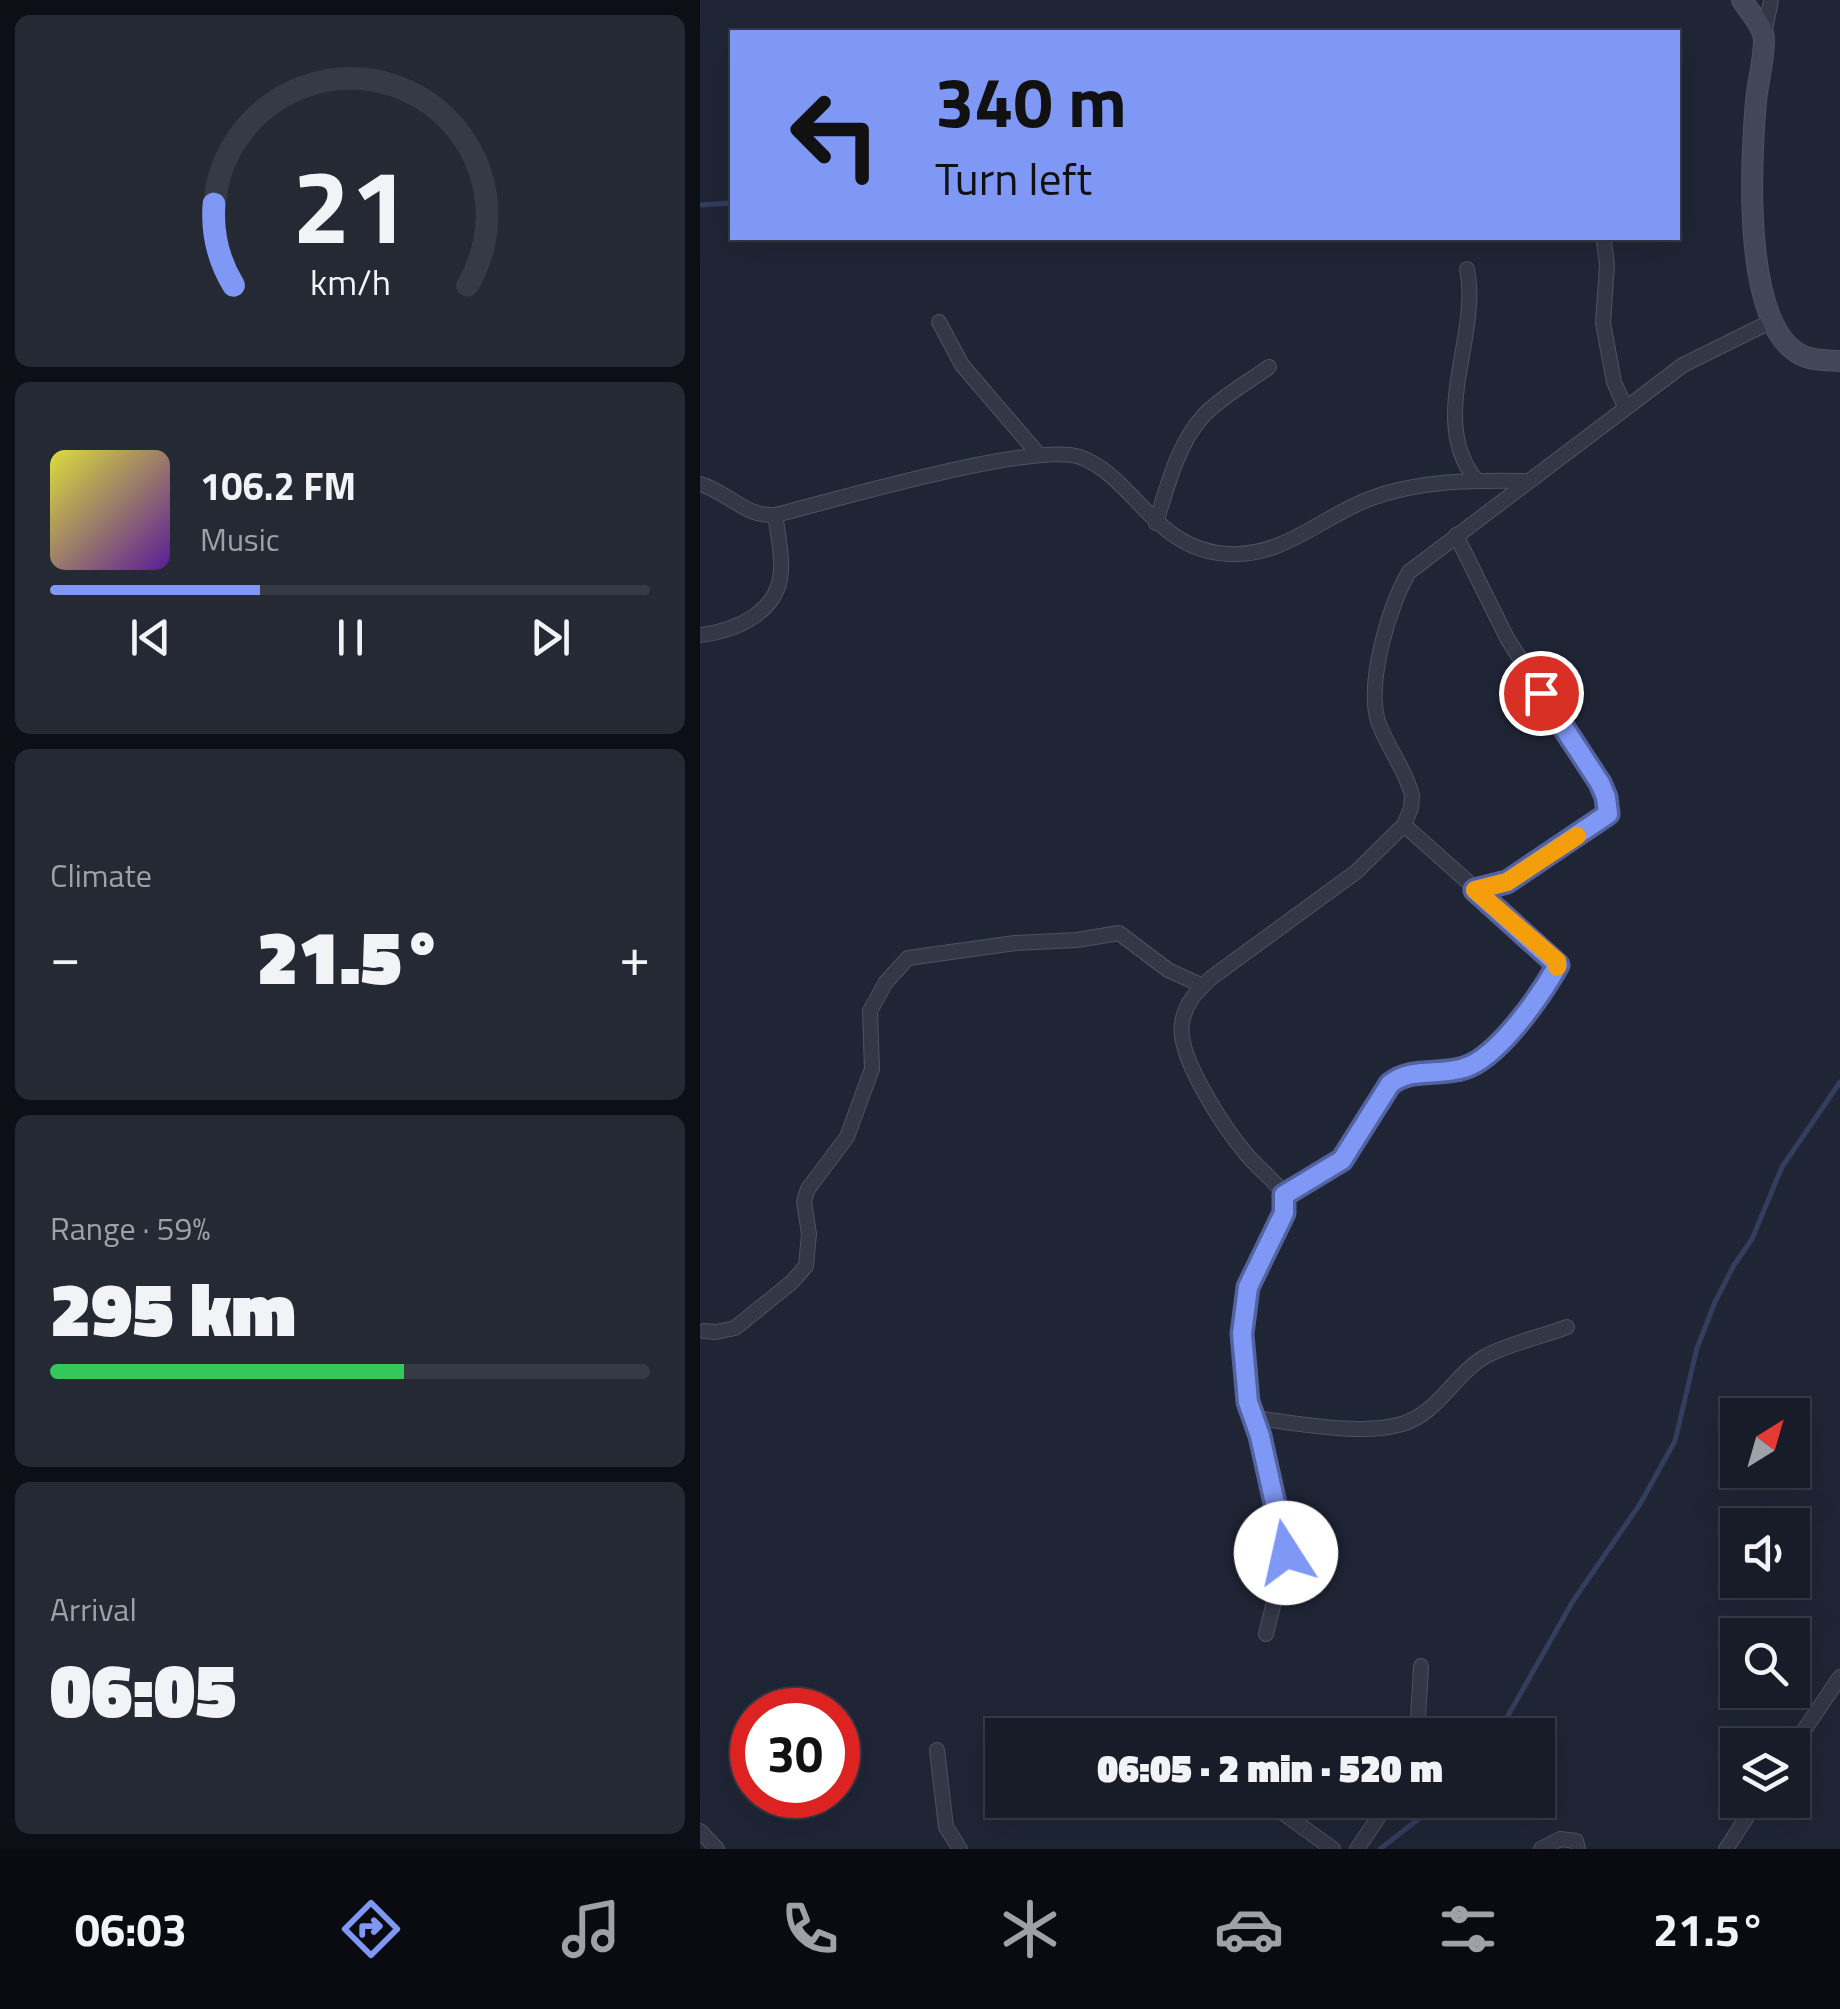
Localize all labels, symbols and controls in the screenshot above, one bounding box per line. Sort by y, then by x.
text: 340 m [935,48,1127,154]
icon: left [770,70,900,200]
text: 21 [292,125,408,283]
text: Turn left [935,144,1092,212]
text: km/h [310,254,390,309]
text: 106.2 FM [200,457,356,515]
text: Music [200,515,280,563]
icon: previous [123,610,178,665]
icon: pause [323,610,378,665]
icon: next [523,610,578,665]
pin [1499,651,1584,736]
icon: arrive [1514,666,1569,721]
text: Climate [50,851,152,899]
text: 21.5° [257,899,443,1013]
text: − [50,914,81,997]
text: + [619,914,650,997]
text: Range · 59% [50,1204,210,1252]
text: 295 km [50,1251,296,1365]
north arrow [1720,1398,1810,1488]
map controls [1720,1398,1810,1818]
position arrow [1234,1501,1338,1605]
button: sound [1720,1508,1810,1598]
text: Arrival [50,1585,137,1633]
button: search [1720,1618,1810,1708]
text: 06:05 [50,1632,237,1746]
speed limit sign: 30 [730,1688,860,1818]
button: layers [1720,1728,1810,1818]
text: 06:05 · 2 min · 520 m [1097,1739,1443,1797]
icon: directions [336,1894,406,1964]
icon: music [556,1894,626,1964]
icon: phone [775,1894,845,1964]
icon: climate [995,1894,1065,1964]
icon: car [1214,1894,1284,1964]
icon: filters [1433,1894,1503,1964]
text: 06:03 [75,1895,187,1963]
text: 21.5° [1653,1895,1765,1963]

